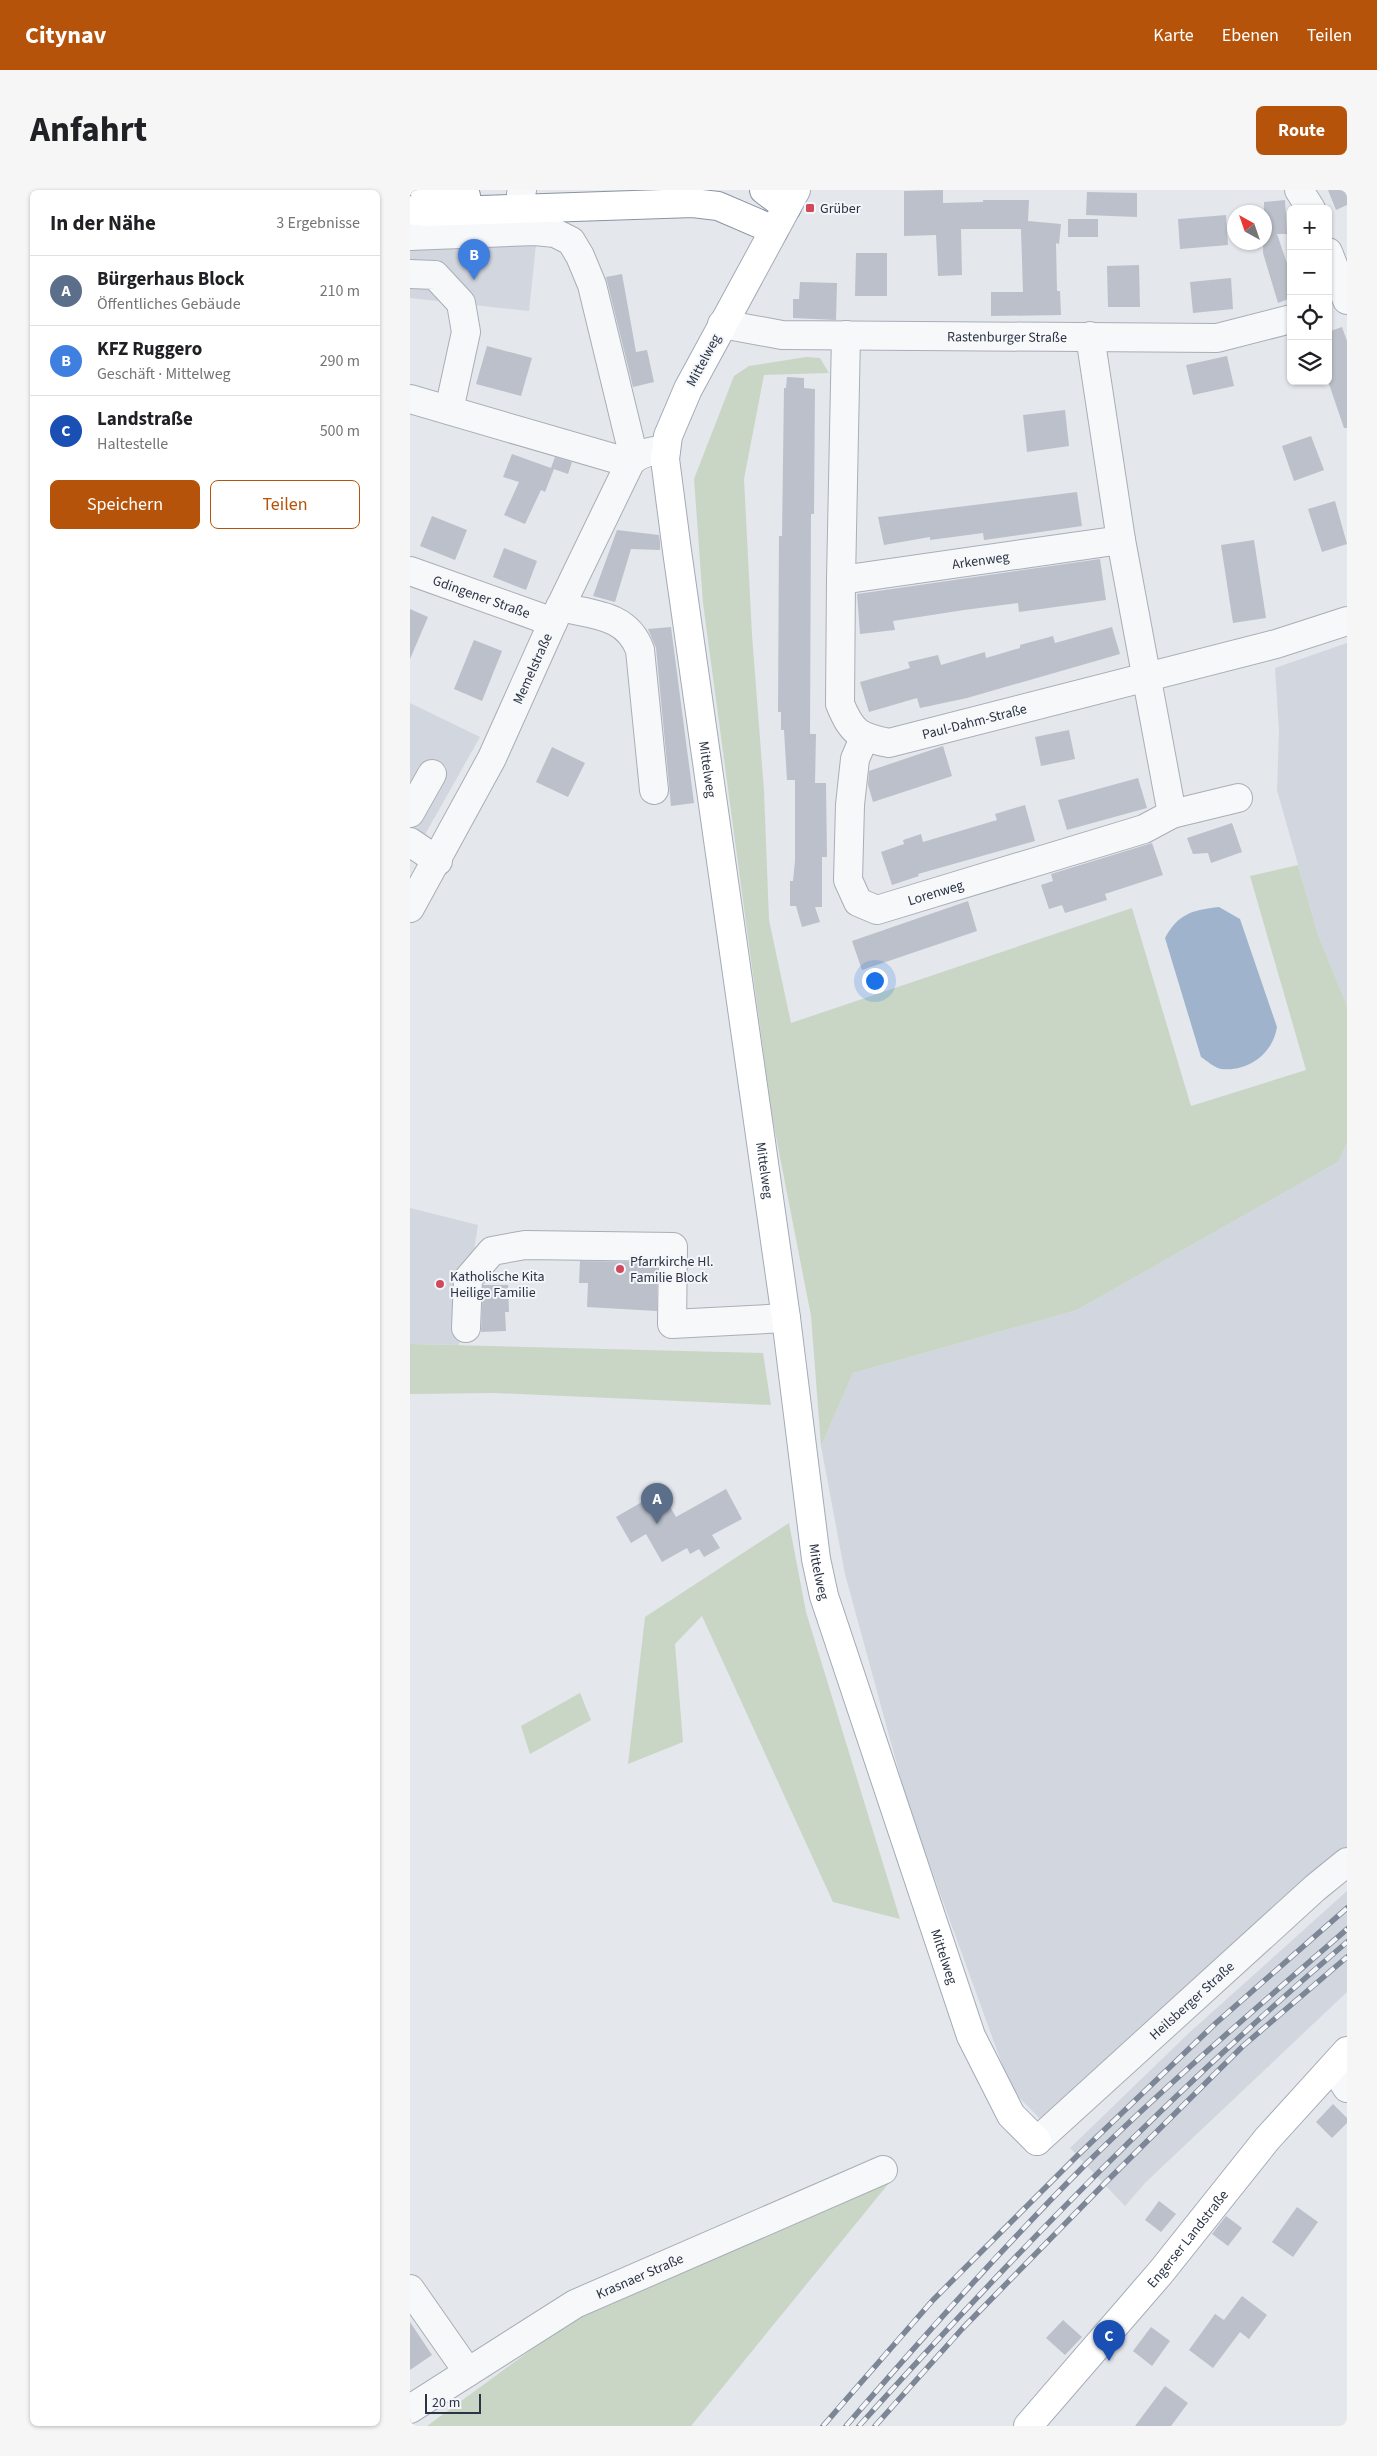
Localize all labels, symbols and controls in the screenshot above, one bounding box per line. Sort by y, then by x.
text: Citynav [25,18,106,53]
text: Karte [1153,23,1194,48]
text: Ebenen [1222,23,1279,48]
text: Teilen [1307,23,1352,48]
text: Anfahrt [30,105,147,155]
button: Route [1256,106,1347,155]
place label: Grüber [820,199,861,219]
marker: Grüber [804,202,816,214]
north arrow [1227,205,1272,250]
map controls [1287,205,1332,385]
button: + [1287,205,1332,250]
text: In der Nähe [50,208,156,238]
text: 3 Ergebnisse [276,212,360,234]
pin: B [458,239,490,280]
button: − [1287,250,1332,295]
text: Bürgerhaus Block [97,266,245,293]
text: A [61,280,71,302]
text: 210 m [320,280,360,302]
text: Öffentliches Gebäude [97,293,241,315]
button: locate [1287,295,1332,340]
street label: Rastenburger Straße [947,327,1067,348]
street label: Mittelweg [682,331,726,390]
text: KFZ Ruggero [97,336,202,363]
button: layers [1287,340,1332,385]
text: B [61,350,71,372]
text: 290 m [320,350,360,372]
text: Geschäft · Mittelweg [97,363,231,385]
text: Landstraße [97,406,193,433]
text: C [61,420,71,442]
text: 500 m [320,420,360,442]
text: Haltestelle [97,433,168,455]
button: Speichern [50,480,200,529]
button: Teilen [210,480,360,529]
street label: Arkenweg [951,547,1011,575]
street label: Gdingener Straße [430,571,533,624]
street label: Memelstraße [508,630,558,708]
street label: Paul-Dahm-Straße [920,699,1029,745]
street label: Mittelweg [693,740,721,799]
street label: Lorenweg [905,875,966,911]
your location [862,968,888,994]
street label: Mittelweg [750,1141,778,1200]
place label: Pfarrkirche Hl. Familie Block [630,1252,714,1288]
marker: Pfarrkirche Hl. Familie Block [614,1263,626,1275]
place label: Katholische Kita Heilige Familie [450,1267,545,1303]
marker: Katholische Kita Heilige Familie [434,1278,446,1290]
pin: A [641,1483,673,1524]
street label: Mittelweg [803,1542,834,1603]
street label: Mittelweg [925,1927,962,1987]
street label: Heilsberger Straße [1145,1957,1239,2045]
street label: Engerser Landstraße [1143,2186,1234,2293]
street label: Krasnaer Straße [593,2249,687,2305]
pin: C [1093,2320,1125,2361]
scale bar [425,2391,481,2414]
text: 20 m [432,2393,460,2413]

